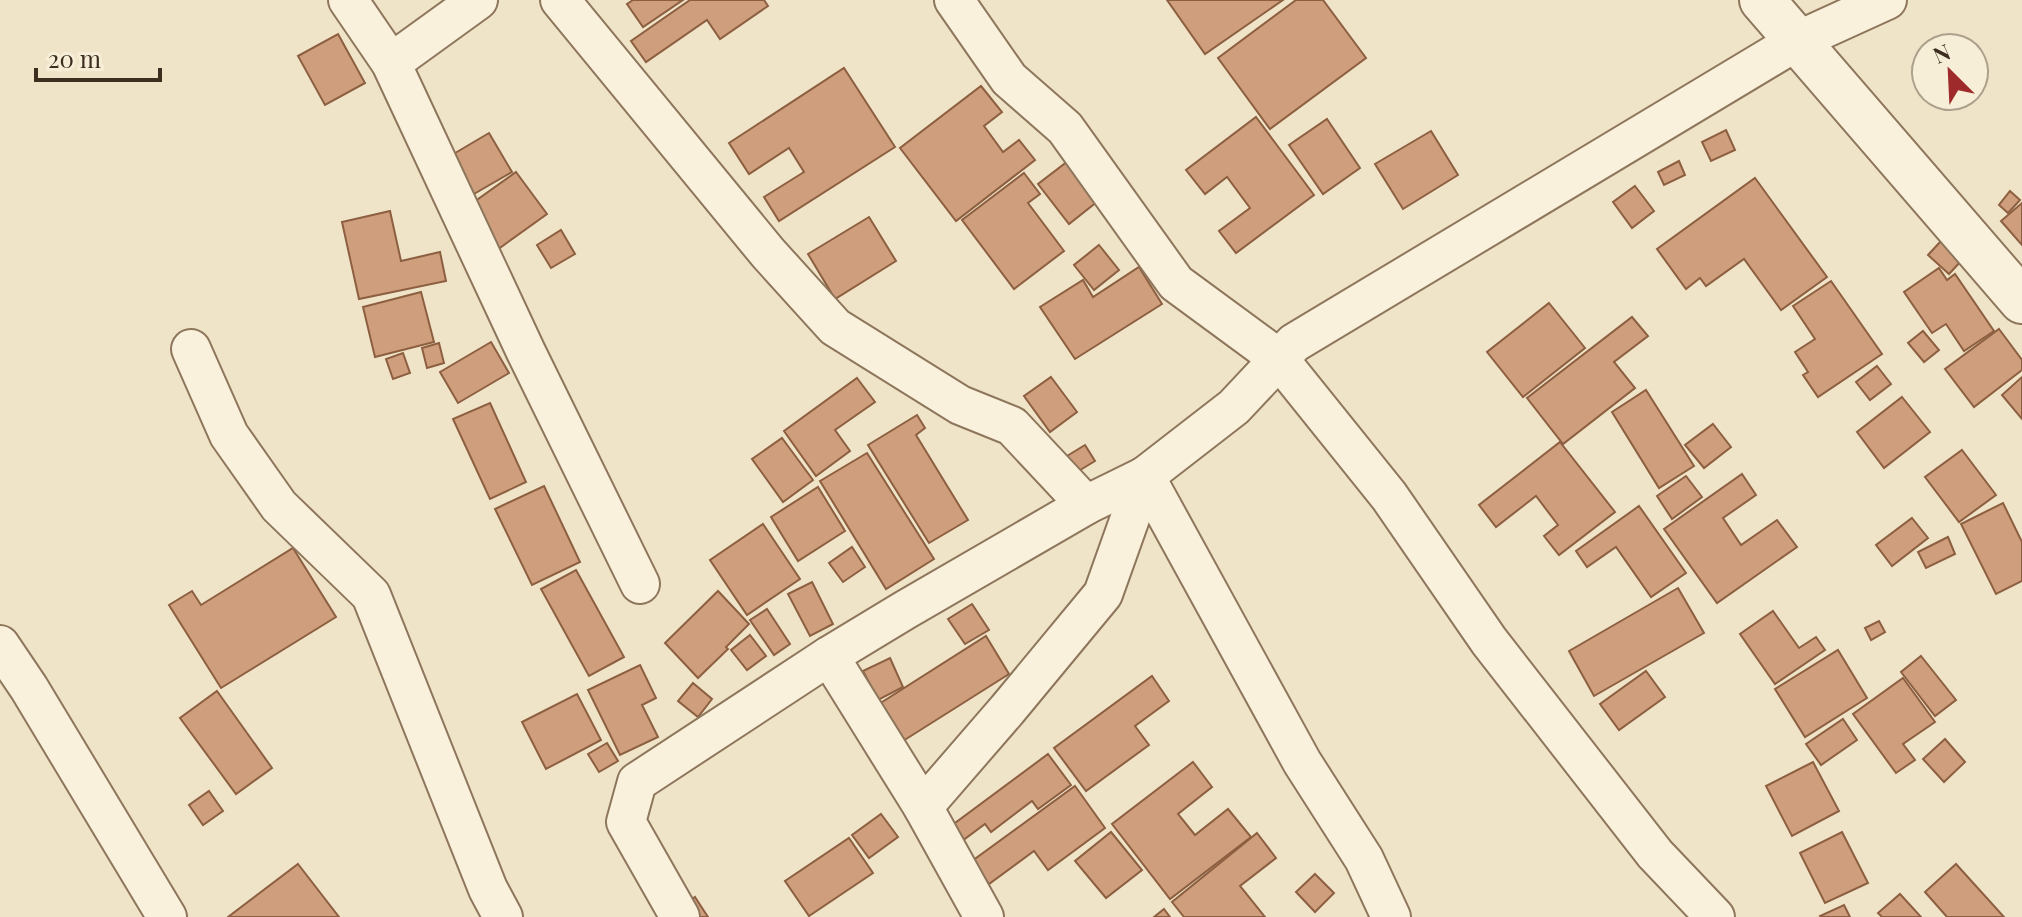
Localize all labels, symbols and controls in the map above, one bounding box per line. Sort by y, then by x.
scale bar [36,32,160,82]
north arrow [1910,32,1990,112]
text: N [1928,36,1955,70]
text: 20 m [48,42,101,74]

